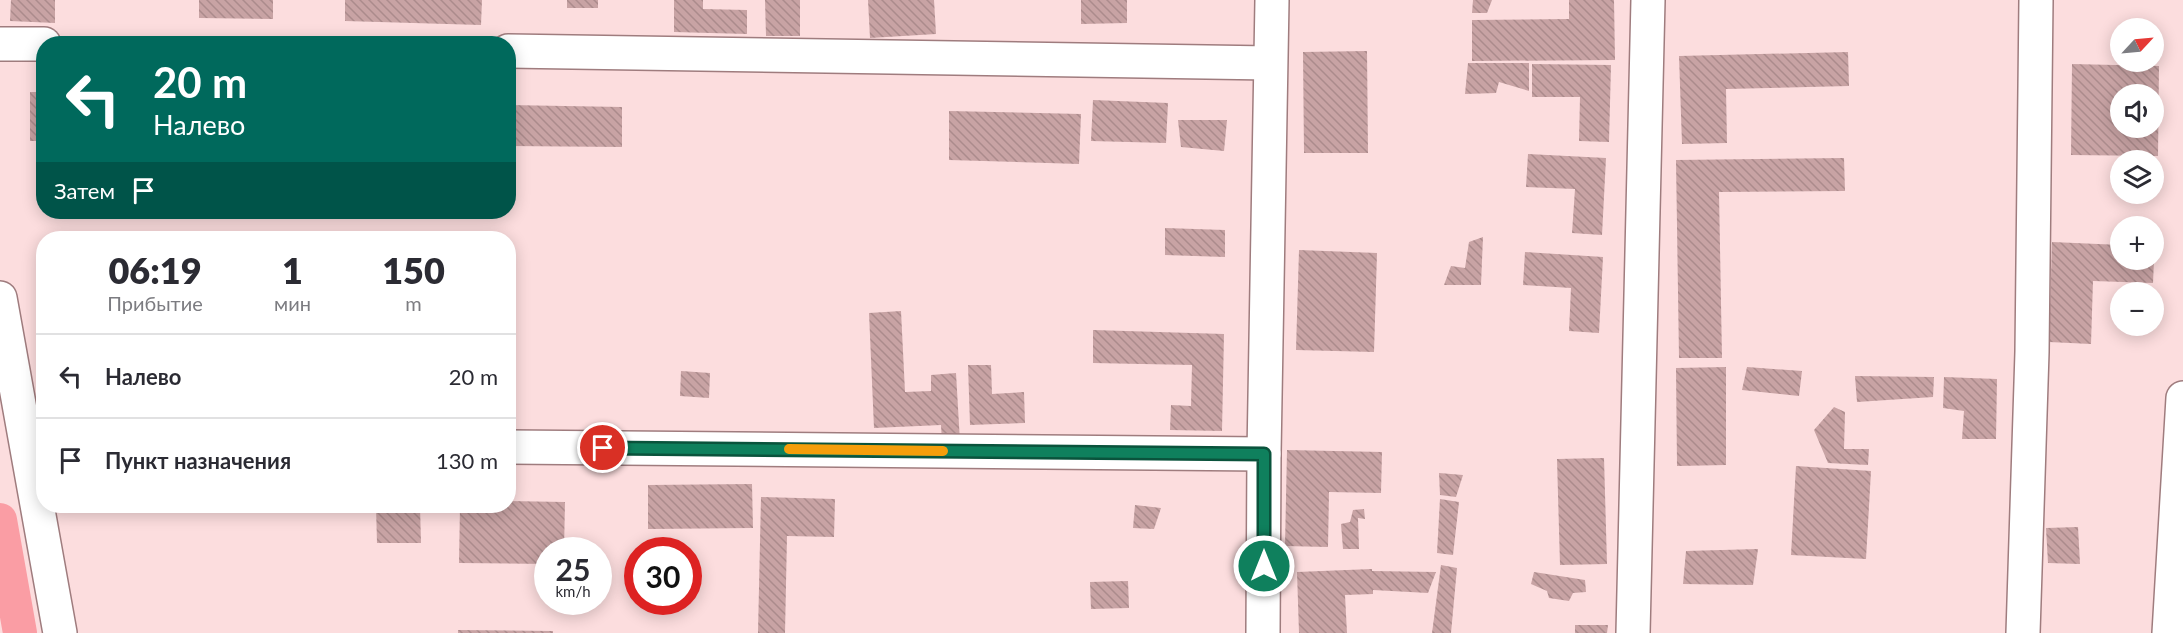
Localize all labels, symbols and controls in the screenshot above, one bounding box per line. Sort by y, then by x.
north arrow [2110,18,2164,72]
map controls [2110,18,2164,336]
text: 20 m [153,57,247,107]
icon: left [54,60,132,138]
button: sound [2110,84,2164,138]
text: Налево [153,108,245,141]
button: layers [2110,150,2164,204]
icon: arrive [127,174,160,207]
text: Затем [54,177,115,204]
button: + [2110,216,2164,270]
text: 06:19 [108,248,202,292]
text: 1 [282,248,303,292]
text: 150 [382,248,445,292]
button: − [2110,282,2164,336]
text: Прибытие [107,291,203,315]
text: мин [274,291,311,315]
text: m [405,291,422,315]
icon: left [54,360,87,393]
text: Налево [105,363,181,390]
text: 20 m [449,363,498,390]
pin [577,422,628,473]
icon: arrive [586,431,619,464]
icon: arrive [54,444,87,477]
text: Пункт назначения [105,447,291,474]
text: 130 m [436,447,498,474]
position arrow [1232,534,1296,598]
speed limit sign: 30 [624,537,702,615]
text: 25 [556,551,590,587]
text: km/h [555,582,591,600]

